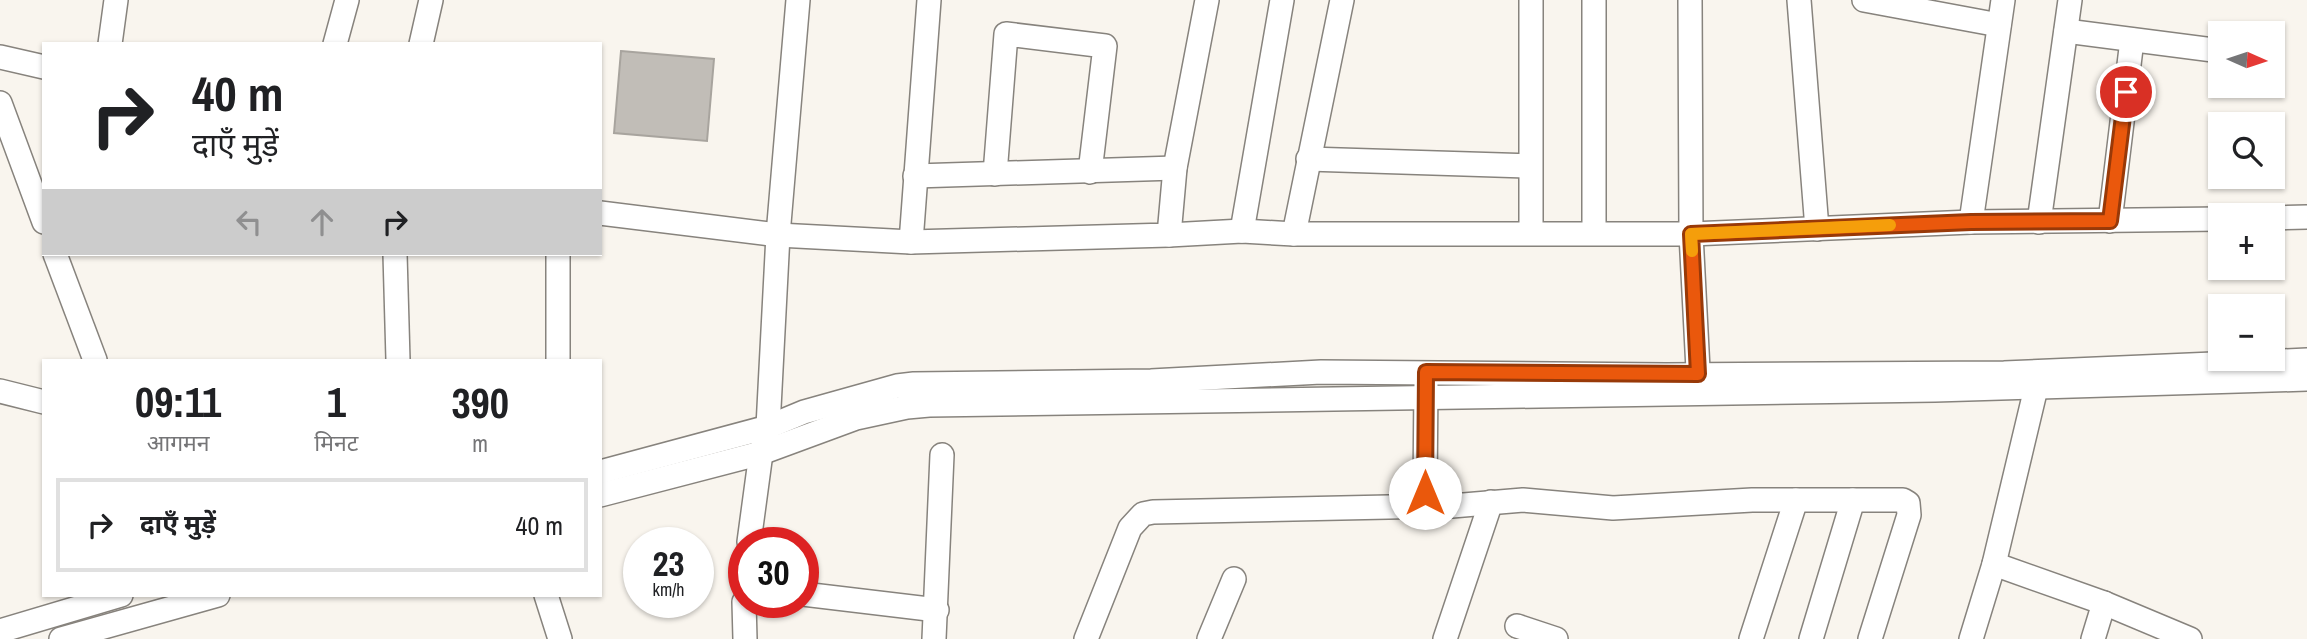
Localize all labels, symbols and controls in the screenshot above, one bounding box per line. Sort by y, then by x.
north arrow [2208,21,2286,98]
map controls [2208,21,2285,371]
text: 40 m [192,60,284,126]
pin [2096,62,2156,122]
icon: right [77,70,168,161]
icon: arrive [2107,73,2145,111]
button: search [2208,112,2285,189]
text: दाएँ मुड़ें [192,123,279,166]
icon: left [230,203,268,241]
icon: ahead [303,203,341,241]
icon: right [376,203,414,241]
button: + [2208,203,2285,280]
button: − [2208,294,2285,371]
text: 09:11 [135,374,221,430]
text: 1 [327,374,346,430]
text: 390 [451,375,509,431]
text: आगमन [147,427,210,458]
text: मिनट [314,427,358,458]
text: m [472,428,488,459]
position arrow [1388,456,1462,530]
icon: right [81,506,119,544]
text: दाएँ मुड़ें [140,506,216,541]
text: 40 m [516,508,563,543]
speed limit sign: 30 [728,527,819,618]
text: 23 [653,540,684,587]
text: km/h [653,577,685,602]

